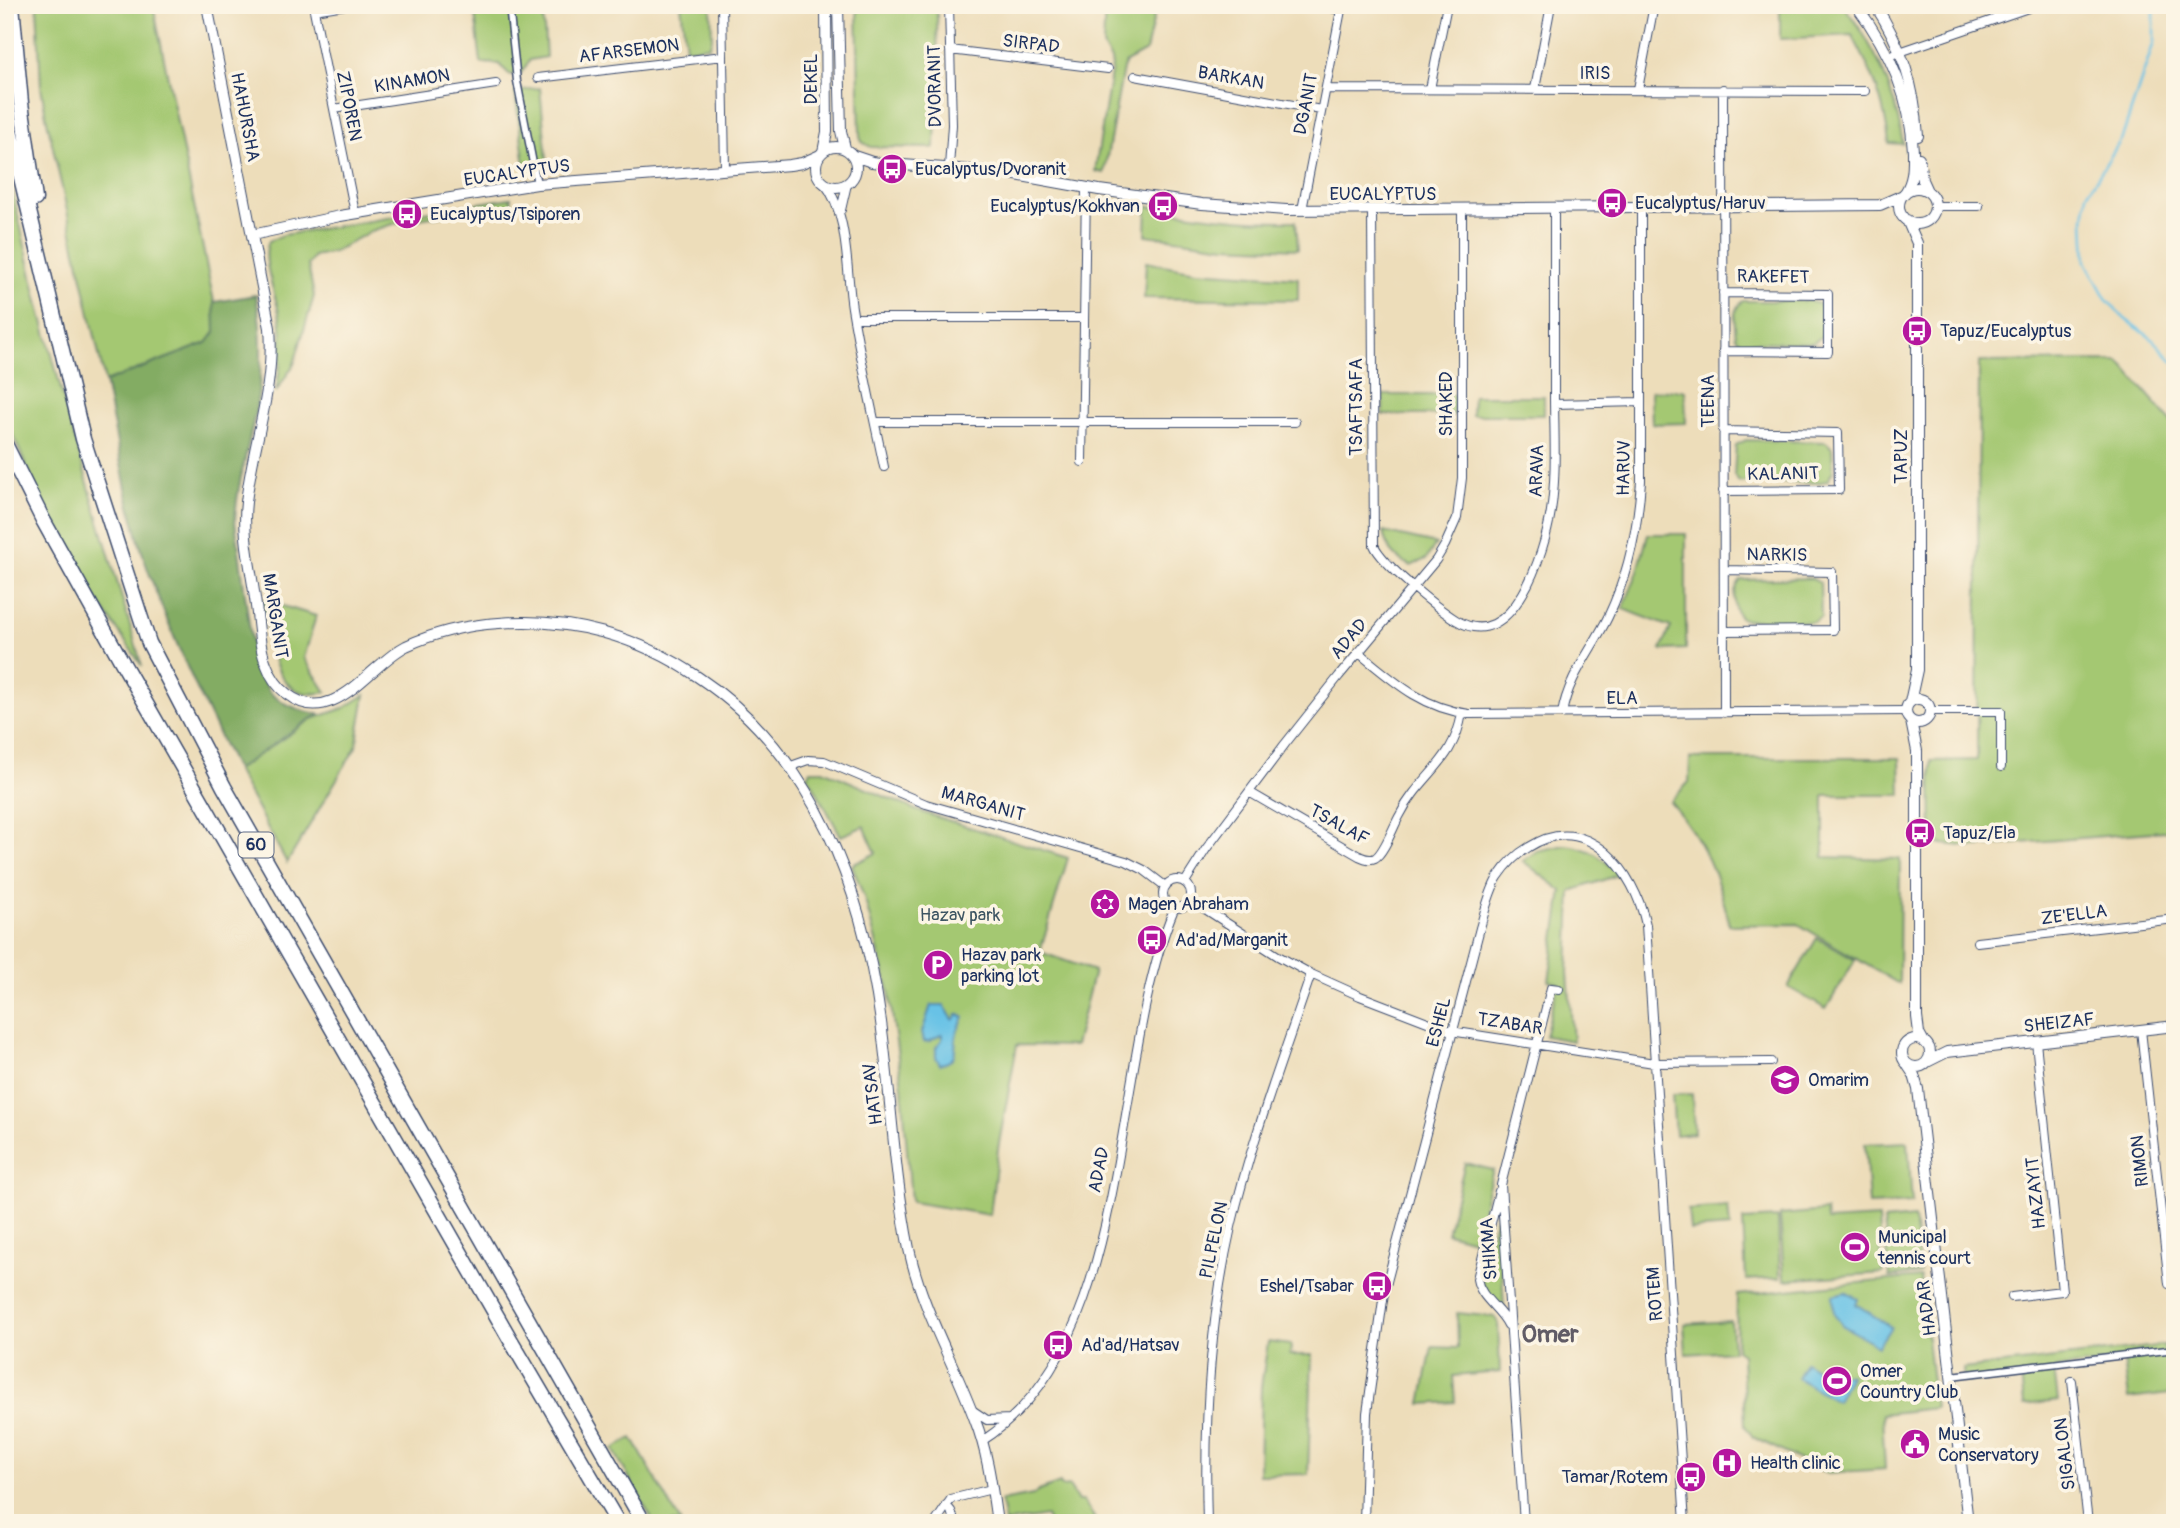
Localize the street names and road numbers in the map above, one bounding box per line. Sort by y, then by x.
street label: SIRPAD [1001,29,1061,59]
street label: AFARSEMON [577,33,681,69]
street label: DVORANIT [923,44,947,128]
street label: DEKEL [800,53,823,105]
street label: BARKAN [1196,61,1266,95]
street label: IRIS [1579,62,1611,85]
street label: KINAMON [372,64,452,98]
street label: ZIPOREN [331,69,367,143]
street label: HAHURSHA [225,70,265,164]
street label: DGANIT [1289,71,1323,137]
street label: EUCALYPTUS [462,154,572,192]
street label: EUCALYPTUS [1329,183,1437,206]
street label: RAKEFET [1737,265,1809,289]
street label: TSAFTSAFA [1345,358,1368,456]
street label: SHAKED [1435,371,1458,437]
street label: TEENA [1697,374,1720,427]
street label: TAPUZ [1890,428,1913,484]
street label: HARUV [1612,440,1636,496]
street label: ARAVA [1525,444,1549,498]
street label: KALANIT [1747,462,1819,486]
street label: NARKIS [1746,543,1808,567]
street label: MARGANIT [257,572,293,660]
street label: ADAD [1325,614,1373,664]
street label: ELA [1606,687,1638,710]
street label: MARGANIT [939,781,1027,827]
street label: TSALAF [1305,799,1373,851]
road number: 60 [238,832,274,858]
street label: ZE'ELLA [2040,899,2109,930]
street label: ESHEL [1421,995,1457,1049]
street label: TZABAR [1476,1007,1544,1041]
street label: SHEIZAF [2022,1008,2096,1038]
street label: HATSAV [858,1062,888,1126]
street label: RIMON [2126,1134,2154,1188]
street label: ADAD [1083,1145,1115,1195]
street label: HAZAYIT [2021,1156,2051,1230]
street label: PILPELON [1195,1199,1233,1281]
street label: SHIKMA [1475,1217,1503,1281]
street label: ROTEM [1642,1266,1668,1322]
street label: HADAR [1912,1279,1942,1337]
street label: SIGALON [2049,1416,2081,1492]

